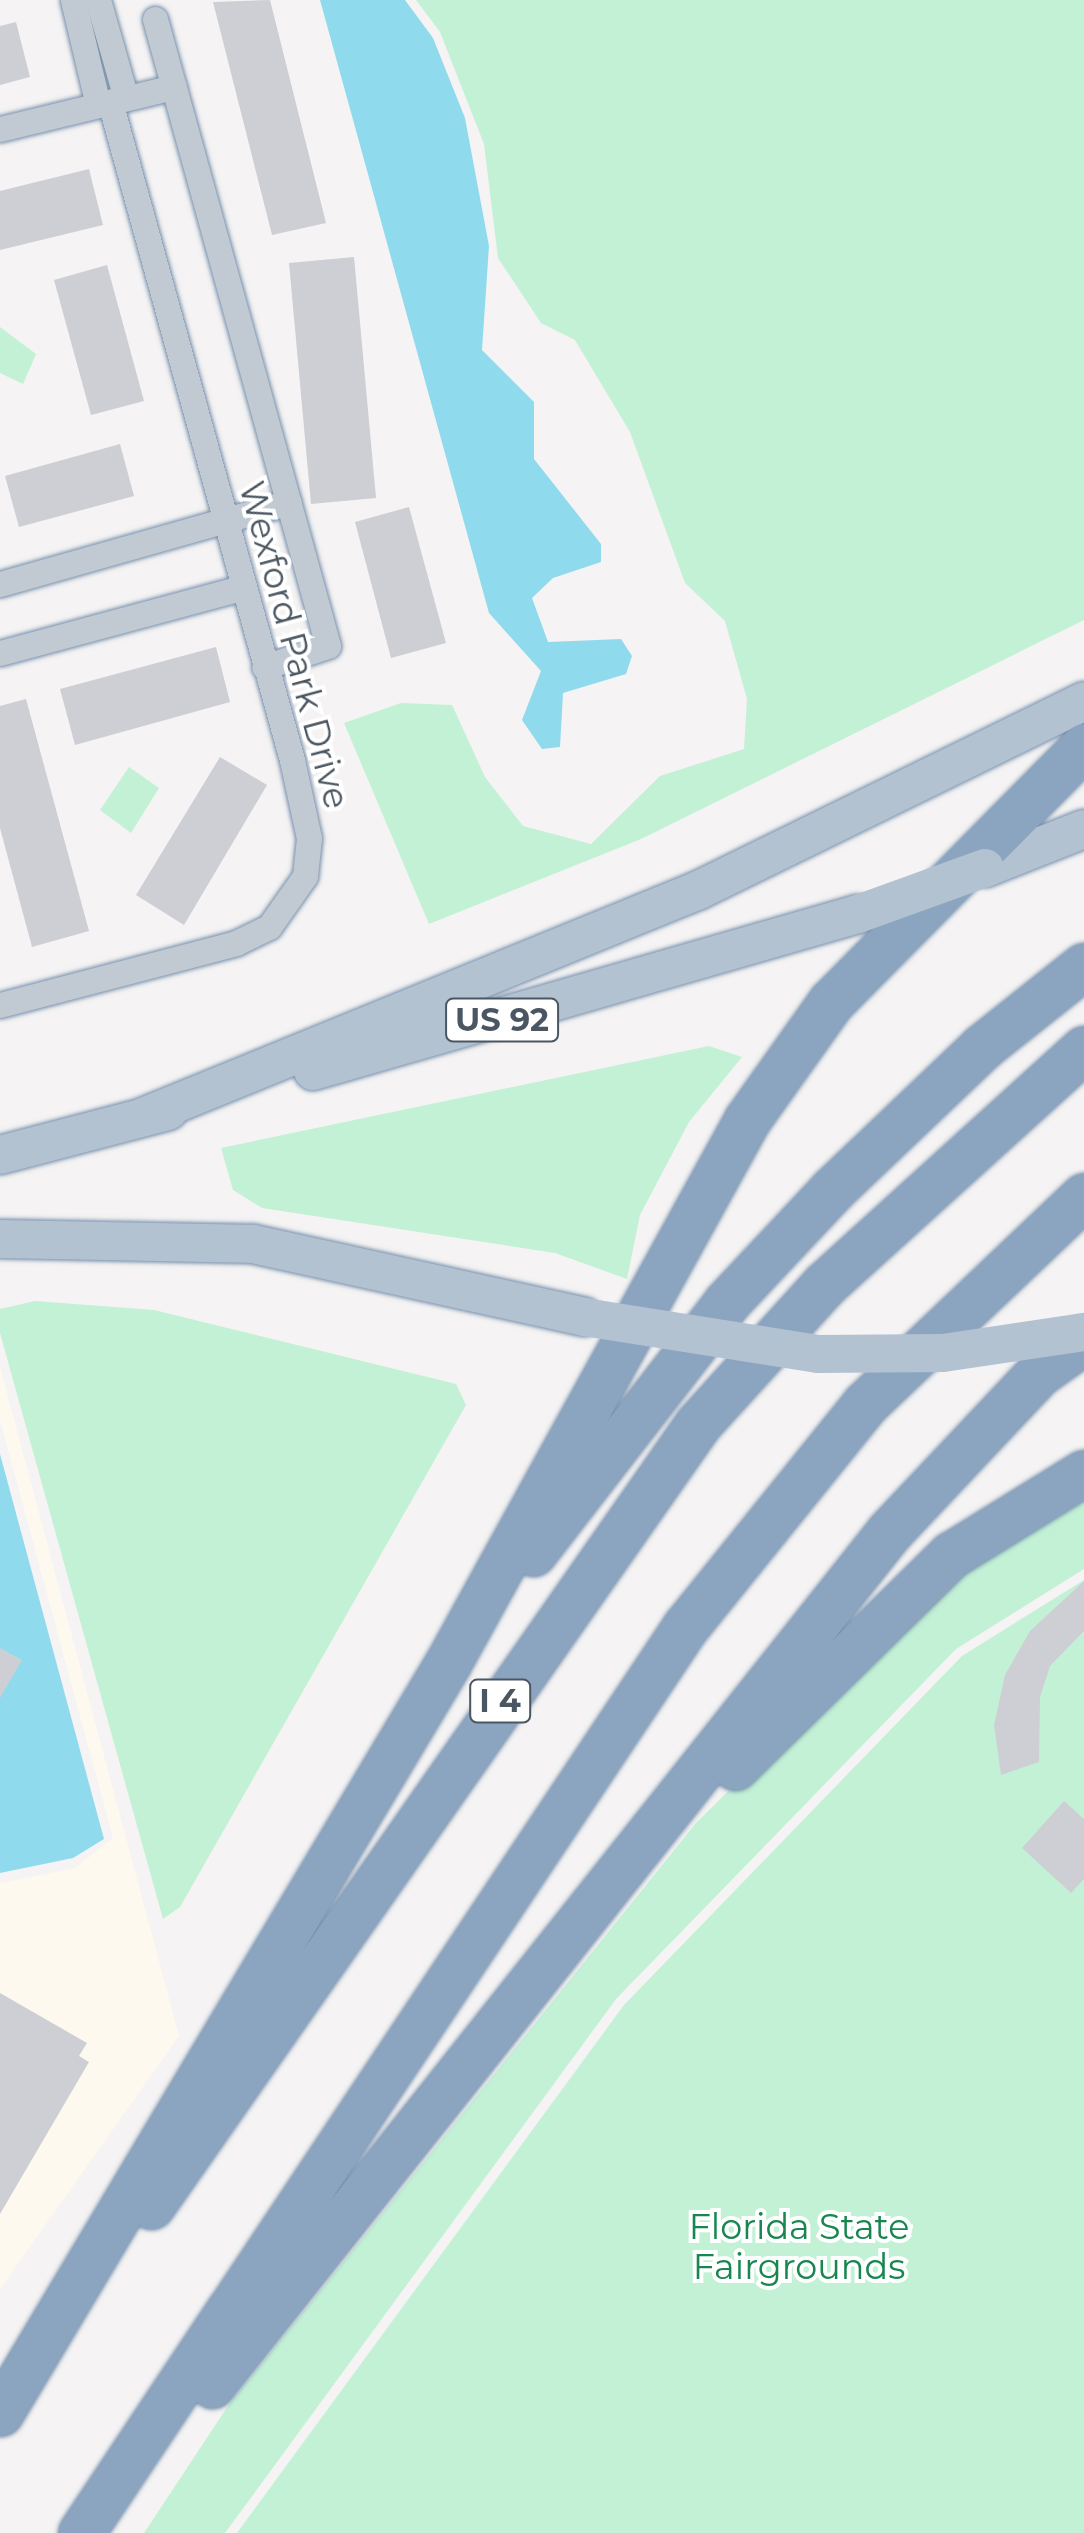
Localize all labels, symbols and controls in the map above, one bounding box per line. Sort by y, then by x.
street label: Wexford Park Drive [230,477,358,813]
road number: US 92 [444,993,560,1047]
road number: I 4 [468,1674,532,1728]
park label: Florida State Fairgrounds [689,2206,909,2288]

